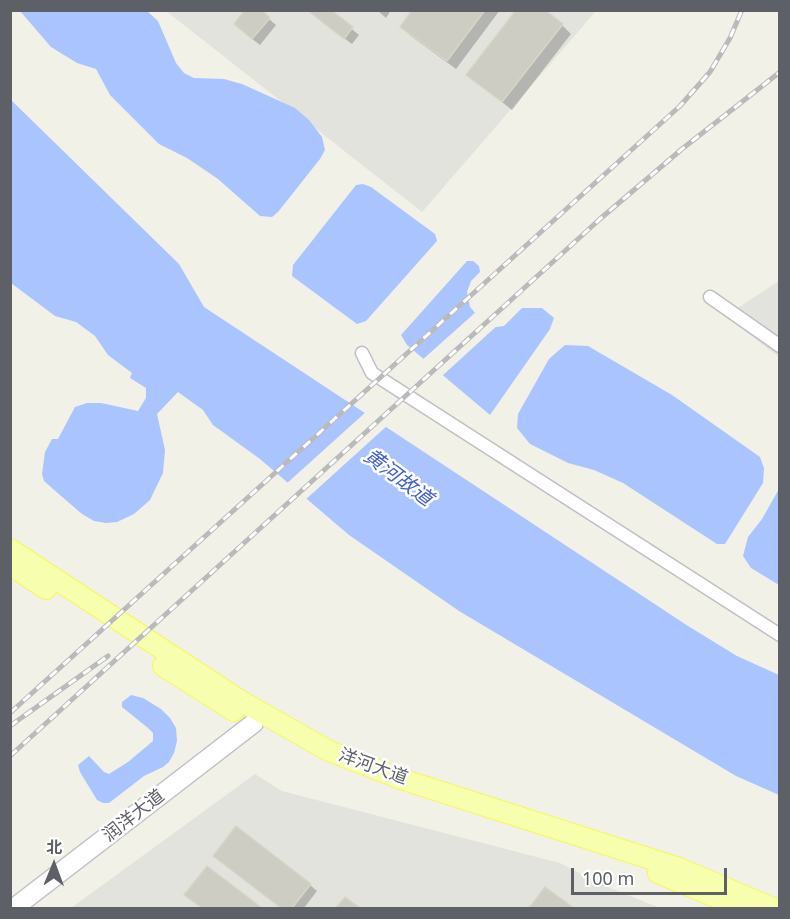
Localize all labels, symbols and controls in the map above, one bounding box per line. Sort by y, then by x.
water label: 黄河故道 [359,444,437,512]
street label: 洋河大道 [335,745,411,789]
street label: 润洋大道 [99,785,169,847]
north arrow [24,835,84,895]
text: 北 [46,836,63,858]
scale bar [574,856,730,894]
text: 100 m [582,866,634,890]

